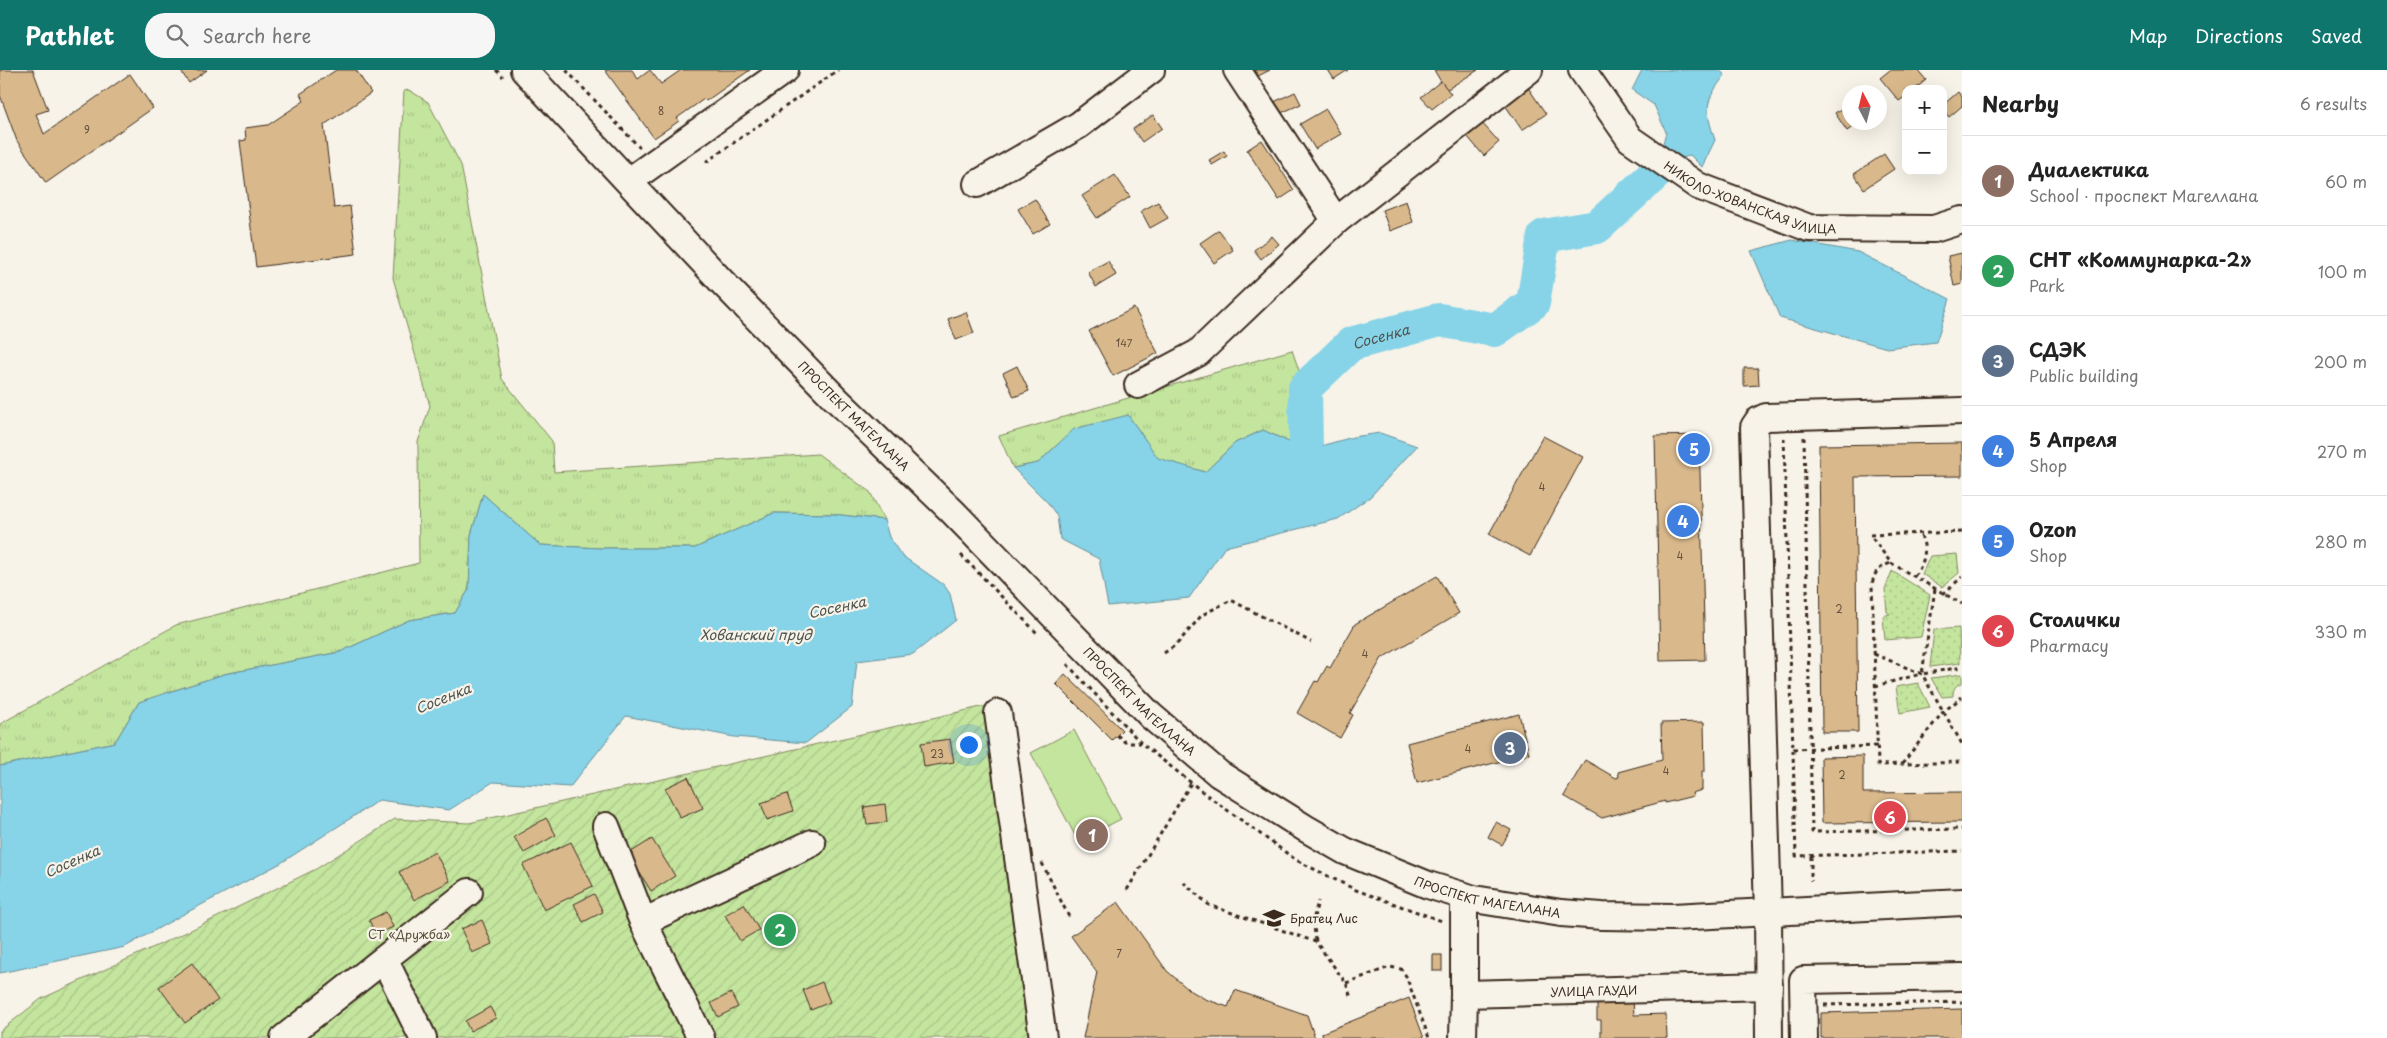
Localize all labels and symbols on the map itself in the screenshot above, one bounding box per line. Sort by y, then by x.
north arrow [1842,85,1887,130]
house number: 8 [658,103,664,118]
house number: 9 [84,122,90,137]
street label: НИКОЛО-ХОВАНСКАЯ УЛИЦА [1660,156,1836,237]
water label: Сосенка [1350,318,1413,354]
house number: 147 [1116,335,1133,350]
street label: ПРОСПЕКТ МАГЕЛЛАНА [794,357,914,475]
pin: 5 [1678,430,1710,468]
house number: 4 [1539,479,1546,494]
pin: 4 [1667,502,1699,540]
house number: 4 [1677,548,1684,563]
water label: Сосенка [806,590,869,623]
house number: 2 [1835,601,1843,616]
water label: Хованский пруд [700,624,814,645]
street label: ПРОСПЕКТ МАГЕЛЛАНА [1080,643,1200,759]
house number: 4 [1362,646,1369,661]
water label: Сосенка [412,677,475,719]
pin: 3 [1494,729,1526,767]
your location [956,732,982,758]
house number: 4 [1465,741,1472,756]
house number: 23 [930,746,944,761]
house number: 4 [1663,763,1670,778]
house number: 2 [1838,767,1846,782]
pin: 6 [1874,798,1906,836]
pin: 1 [1076,816,1108,854]
water label: Сосенка [41,839,104,882]
street label: ПРОСПЕКТ МАГЕЛЛАНА [1412,871,1562,922]
school or university icon: Братец Лис [1261,905,1287,931]
place label: Братец Лис [1290,909,1358,927]
pin: 2 [764,911,796,949]
park label: СТ «Дружба» [368,925,450,943]
house number: 7 [1116,946,1122,961]
street label: УЛИЦА ГАУДИ [1550,980,1638,1001]

